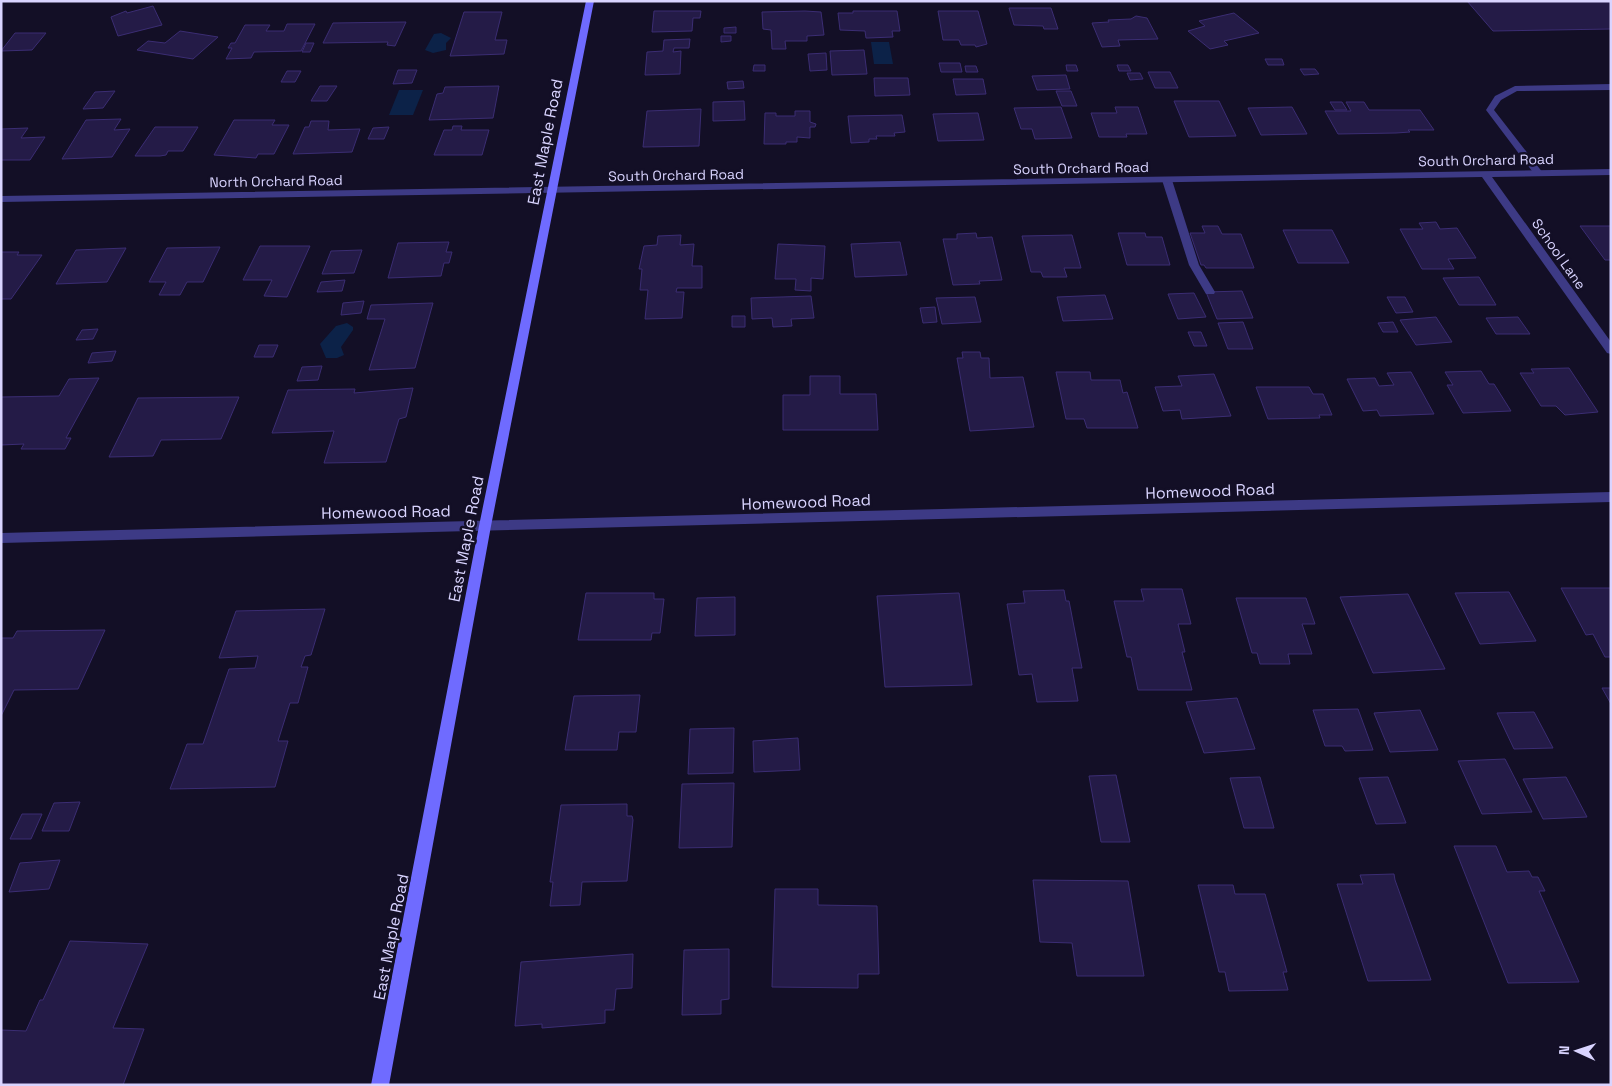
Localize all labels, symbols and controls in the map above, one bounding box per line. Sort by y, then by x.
street label: East Maple Road [522,77,568,207]
street label: South Orchard Road [1418,150,1554,170]
street label: South Orchard Road [1013,158,1149,178]
street label: South Orchard Road [608,165,744,185]
street label: North Orchard Road [209,171,343,191]
street label: School Lane [1528,215,1590,293]
street label: East Maple Road [443,474,489,604]
street label: Homewood Road [1145,478,1275,504]
street label: Homewood Road [741,489,871,515]
street label: Homewood Road [321,500,451,524]
street label: East Maple Road [368,872,414,1002]
north arrow [1552,1026,1602,1076]
text: N [1555,1045,1573,1055]

